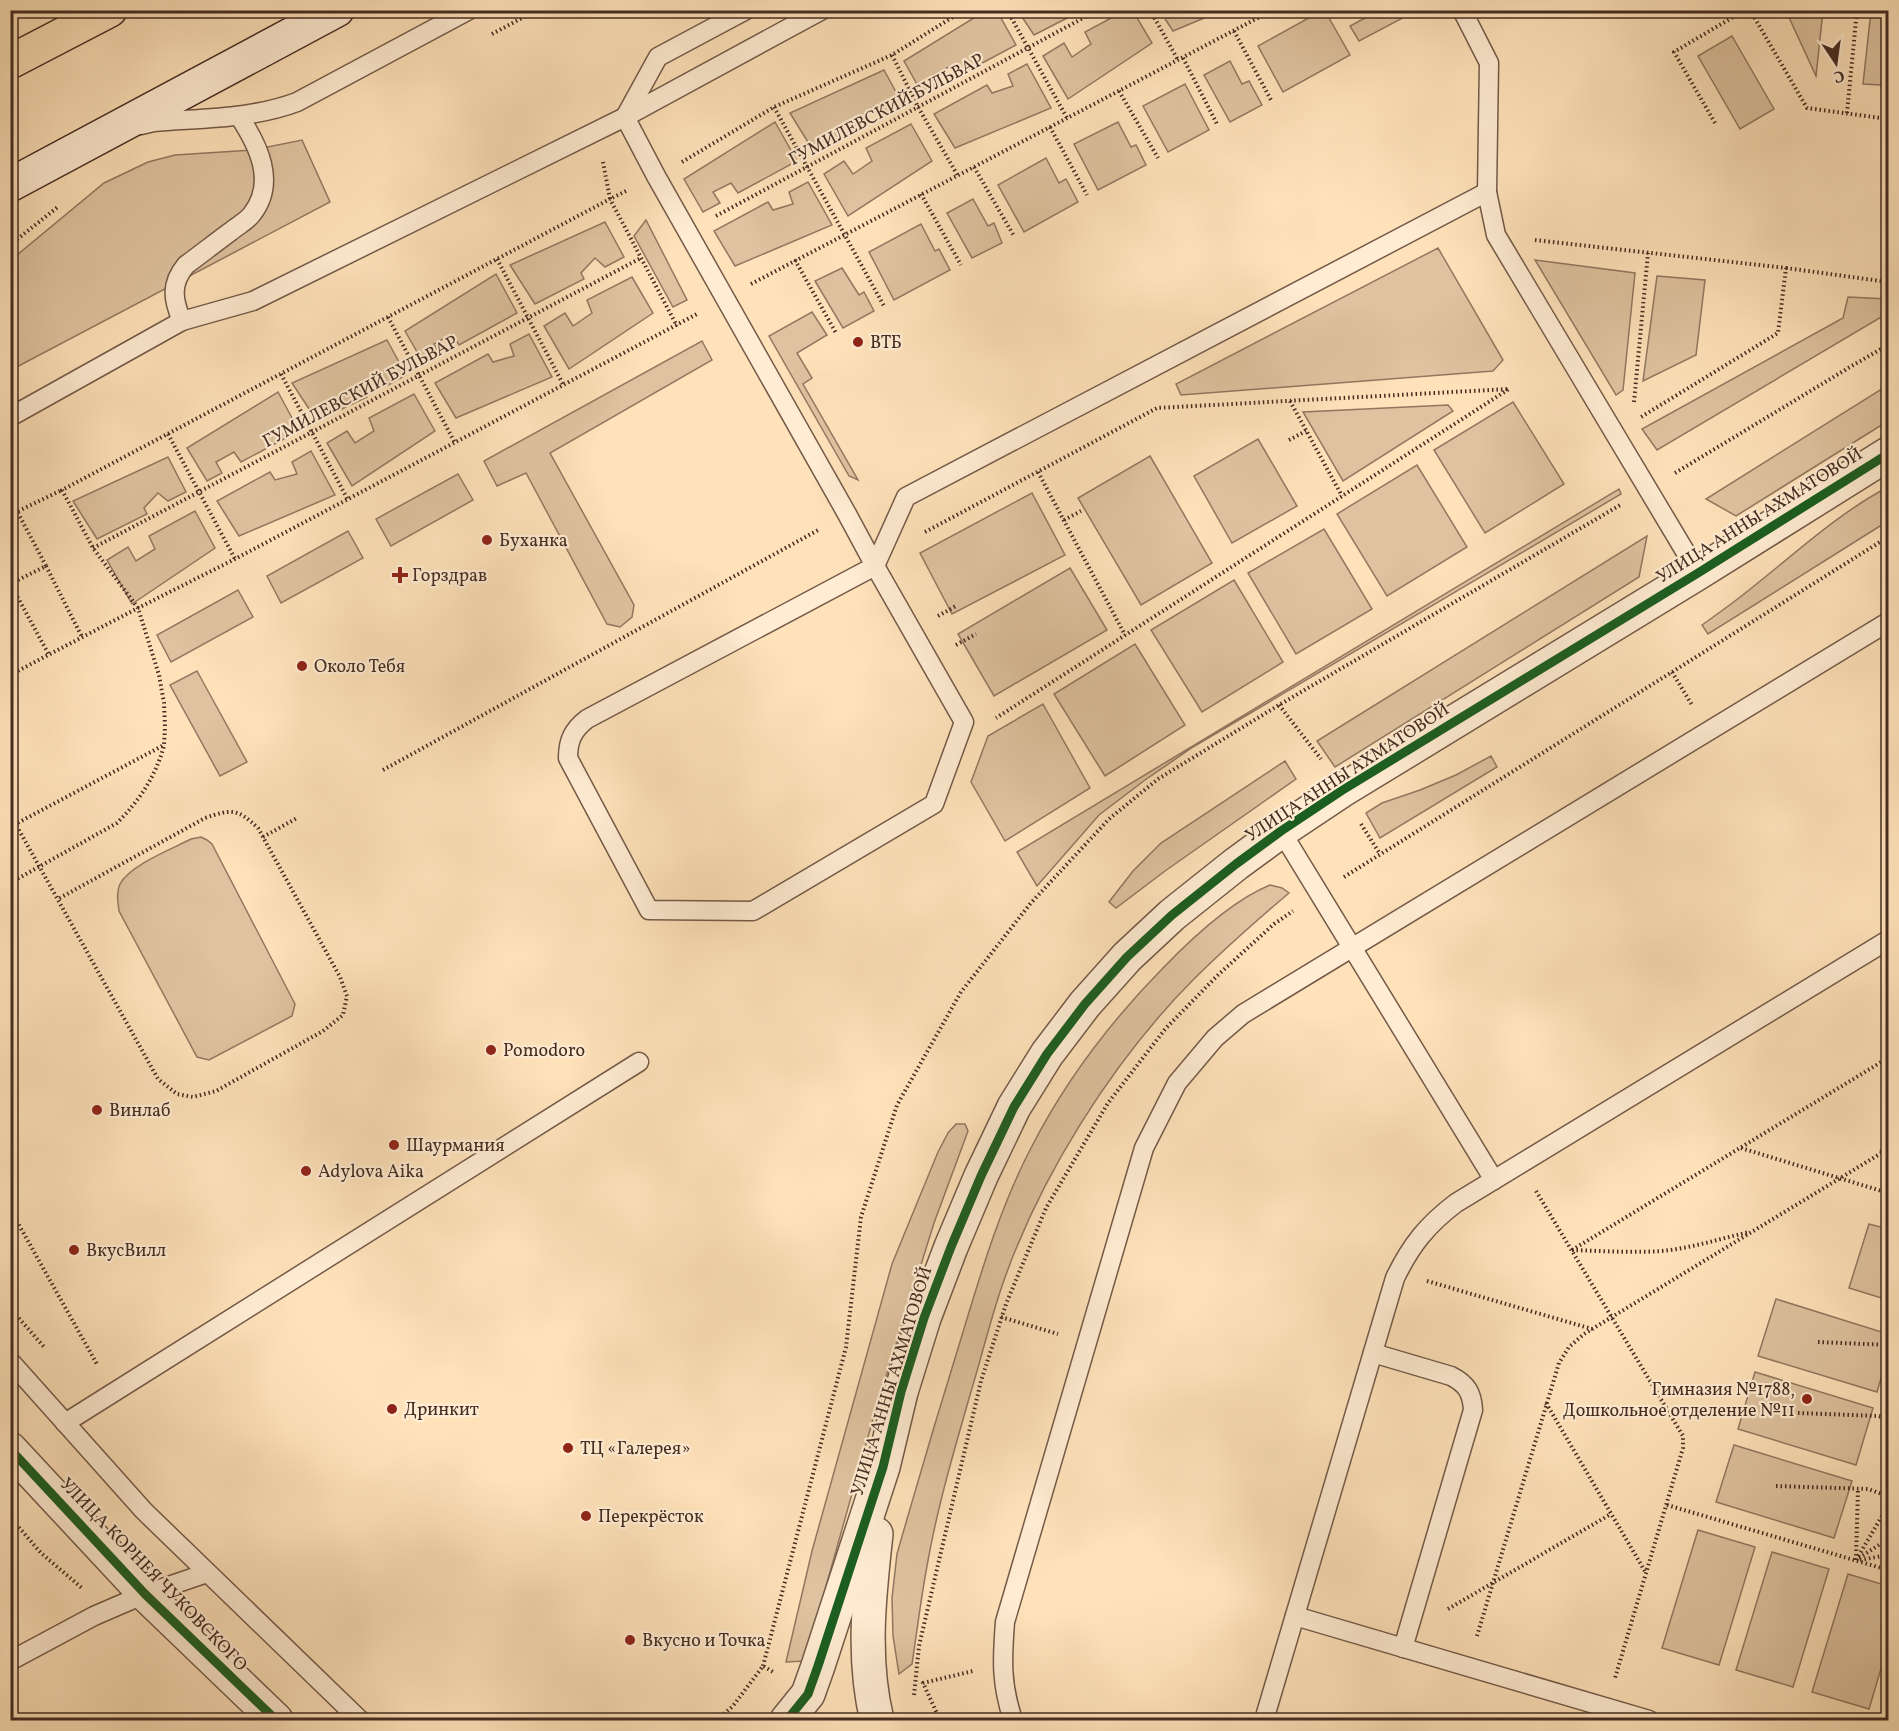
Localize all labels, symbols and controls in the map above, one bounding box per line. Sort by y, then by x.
north arrow [1806,33,1866,93]
street label: ГУМИЛЕВСКИЙ БУЛЬВАР [785,48,989,173]
text: С [1831,64,1846,88]
street label: ГУМИЛЕВСКИЙ БУЛЬВАР [259,330,463,455]
place label: ВТБ [870,331,902,356]
marker: ВТБ [851,335,865,349]
street label: УЛИЦА АННЫ АХМАТОВОЙ [1652,442,1868,590]
place label: Буханка [499,529,568,554]
marker: Буханка [480,533,494,547]
place label: Горздрав [412,564,487,589]
marker: Горздрав [393,568,407,582]
place label: Около Тебя [314,655,405,680]
marker: Около Тебя [295,659,309,673]
street label: УЛИЦА АННЫ АХМАТОВОЙ [1241,698,1455,849]
place label: Pomodoro [503,1039,585,1064]
marker: Pomodoro [484,1043,498,1057]
place label: Винлаб [109,1099,170,1124]
marker: Винлаб [90,1103,104,1117]
place label: Шаурмания [406,1134,505,1159]
marker: Шаурмания [387,1138,401,1152]
place label: Adylova Aika [318,1160,424,1185]
marker: Adylova Aika [299,1164,313,1178]
place label: ВкусВилл [86,1239,166,1264]
marker: ВкусВилл [67,1243,81,1257]
street label: УЛИЦА АННЫ АХМАТОВОЙ [846,1264,939,1499]
place label: Гимназия №1788, Дошкольное отделение №11 [1563,1378,1795,1424]
marker: Гимназия №1788, Дошкольное отделение №11 [1800,1392,1814,1406]
place label: Дринкит [404,1398,479,1423]
marker: Дринкит [385,1402,399,1416]
place label: ТЦ «Галерея» [580,1437,691,1462]
marker: ТЦ «Галерея» [561,1441,575,1455]
street label: УЛИЦА КОРНЕЯ ЧУКОВСКОГО [53,1473,252,1677]
place label: Перекрёсток [598,1505,704,1530]
marker: Перекрёсток [579,1509,593,1523]
place label: Вкусно и Точка [642,1629,766,1654]
marker: Вкусно и Точка [623,1633,637,1647]

